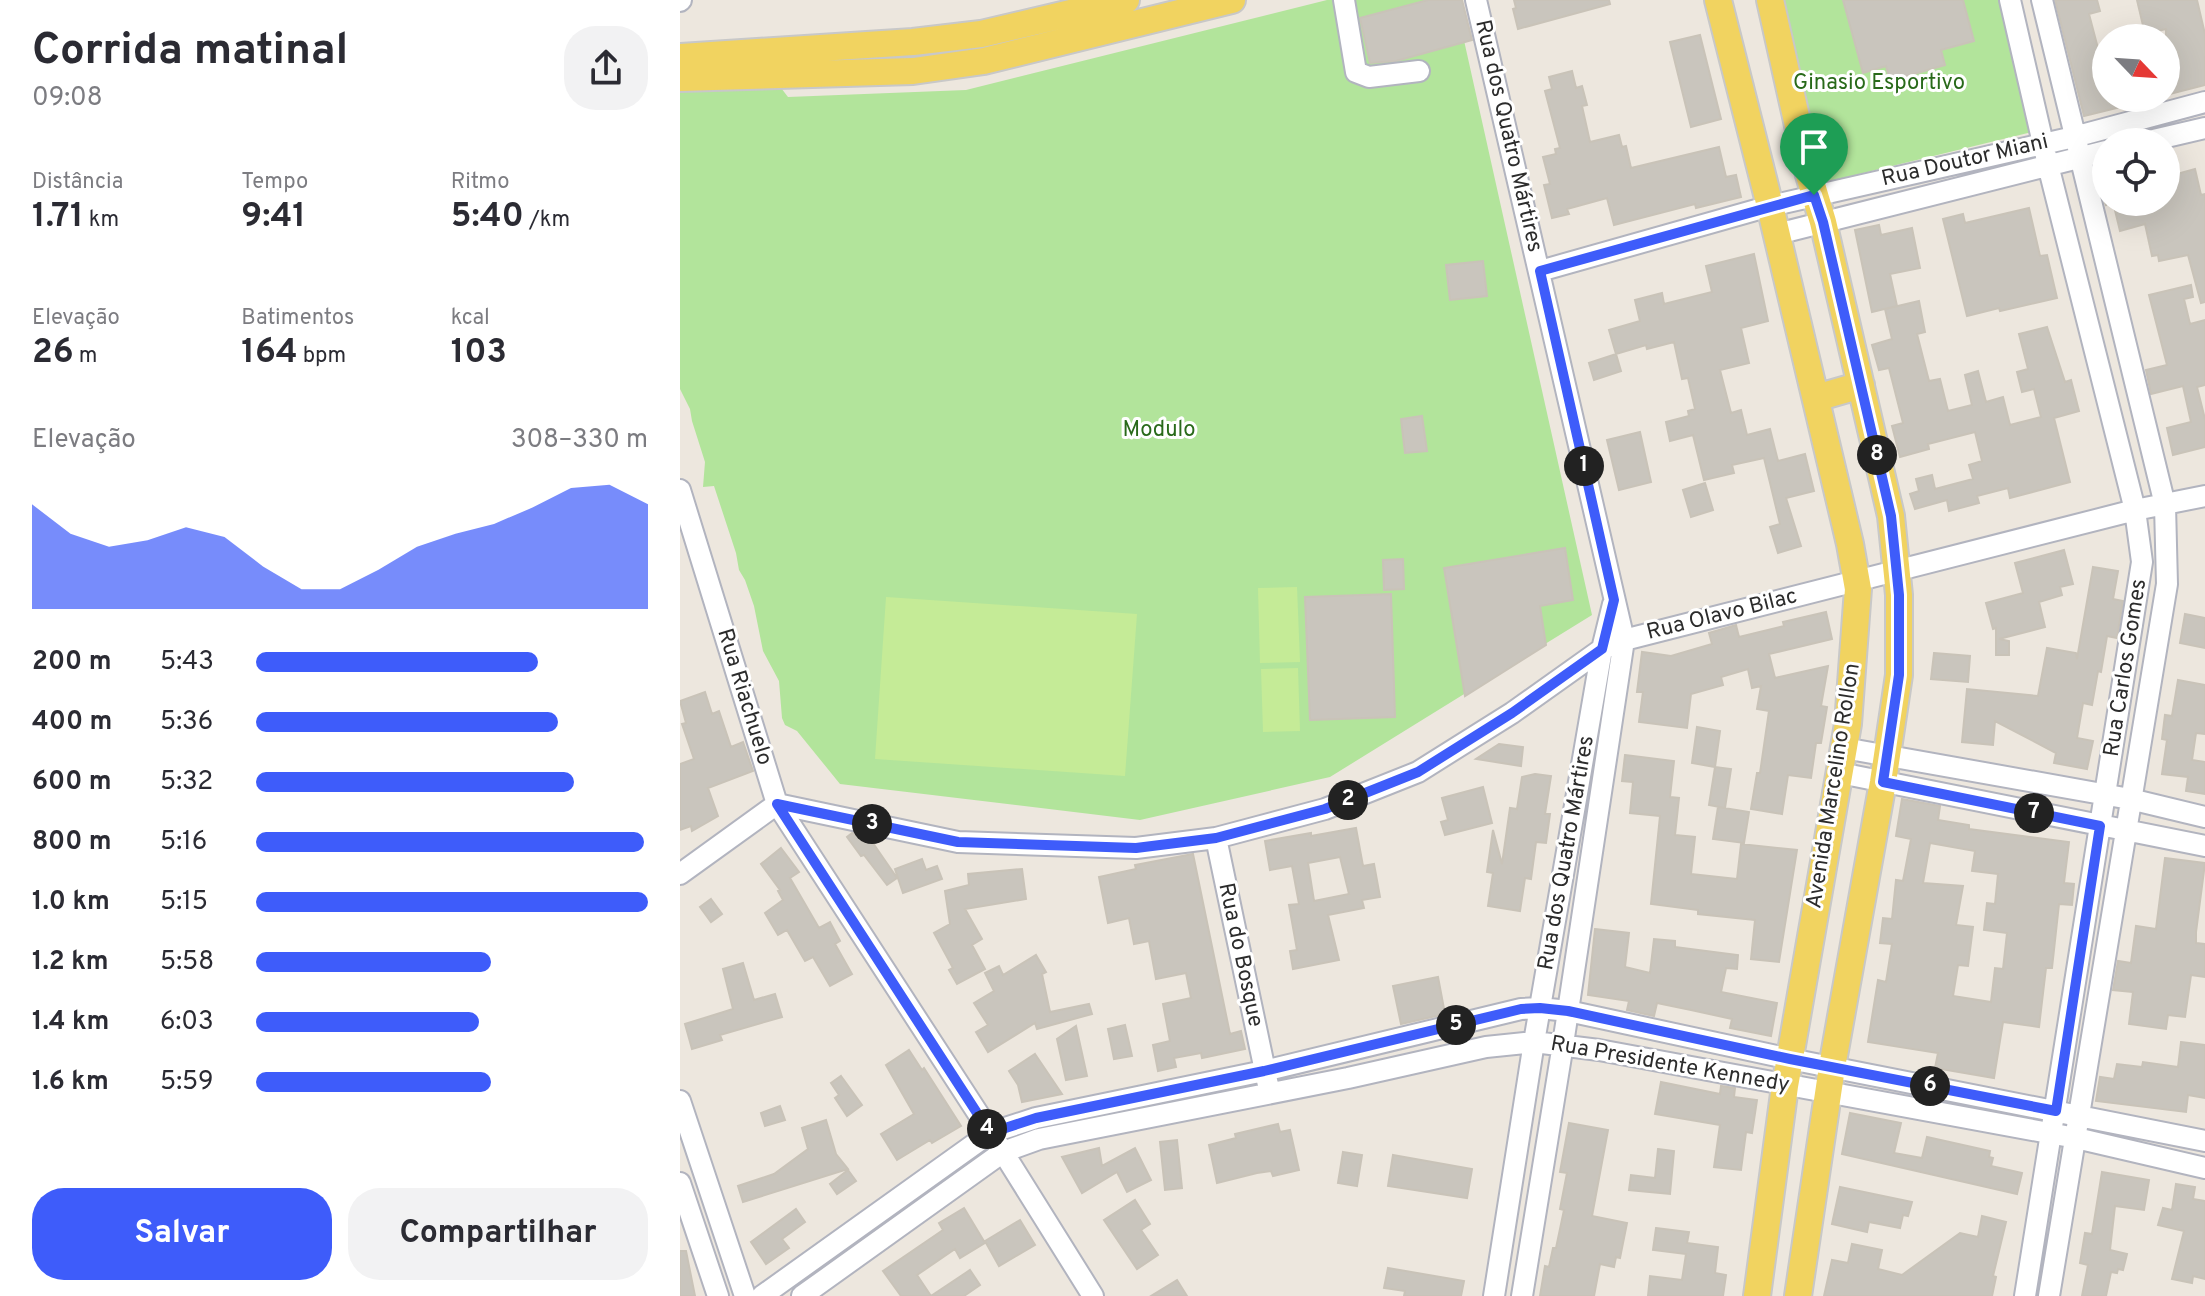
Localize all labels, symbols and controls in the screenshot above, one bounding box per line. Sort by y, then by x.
street label: Rua dos Quatro Mártires [1468,17,1548,255]
text: Corrida matinal [32,24,348,80]
north arrow [2092,24,2180,112]
map controls [2092,24,2180,216]
button: share [564,26,648,110]
park label: Ginasio Esportivo [1793,70,1965,97]
text: 09:08 [32,82,103,115]
pin [1780,113,1848,195]
icon: arrive [1792,125,1836,169]
button: locate [2092,128,2180,216]
street label: Rua Doutor Miani [1879,129,2051,193]
text: Distância [32,169,123,196]
text: Tempo [241,169,308,196]
text: Ritmo [451,169,510,196]
text: 1.71 [32,196,84,239]
text: 9:41 [241,196,306,239]
text: 5:40 [451,196,524,239]
text: km [84,207,119,234]
text: /km [524,207,570,234]
text: Elevação [32,305,120,332]
text: Batimentos [241,305,354,332]
text: kcal [451,305,490,332]
text: 26 [32,332,74,375]
text: 164 [241,332,298,375]
text: 103 [451,332,507,375]
text: m [74,343,98,370]
text: bpm [298,343,346,370]
park label: Modulo [1122,417,1196,444]
text: Elevação [32,424,136,457]
text: 308–330 m [511,424,648,457]
pin: 8 [1857,435,1897,475]
text: 8 [1870,441,1884,468]
pin: 1 [1564,446,1604,486]
text: 1 [1580,452,1588,479]
street label: Rua Carlos Gomes [2099,577,2153,759]
street label: Rua Olavo Bilac [1644,583,1800,647]
street label: Rua Riachuelo [710,626,778,768]
text: 200 m [32,646,111,679]
text: 5:43 [160,646,214,679]
street label: Avenida Marcelino Rollon [1801,661,1867,911]
text: 400 m [32,706,112,739]
text: 5:36 [160,706,213,739]
street label: Rua dos Quatro Mártires [1533,734,1601,972]
text: 600 m [32,766,112,799]
text: 5:32 [160,766,213,799]
pin: 2 [1328,780,1368,820]
text: 2 [1341,786,1355,813]
pin: 7 [2014,793,2054,833]
text: 7 [2028,799,2040,826]
pin: 3 [852,804,892,844]
text: 3 [865,810,879,837]
text: 800 m [32,826,112,859]
text: 5:16 [160,826,207,859]
street label: Rua do Bosque [1212,880,1268,1030]
text: 1.0 km [32,886,110,919]
text: 5:15 [160,886,208,919]
text: 1.2 km [32,946,109,979]
text: 5:58 [160,946,214,979]
pin: 5 [1436,1005,1476,1045]
text: 1.4 km [32,1006,109,1039]
text: 6:03 [160,1006,214,1039]
text: 5 [1449,1011,1463,1038]
street label: Rua Presidente Kennedy [1548,1031,1792,1099]
text: 1.6 km [32,1066,109,1099]
text: 5:59 [160,1066,213,1099]
pin: 6 [1910,1066,1950,1106]
text: 6 [1923,1072,1937,1099]
pin: 4 [967,1109,1007,1149]
text: 4 [980,1115,994,1142]
button: Salvar [32,1188,332,1280]
button: Compartilhar [348,1188,648,1280]

